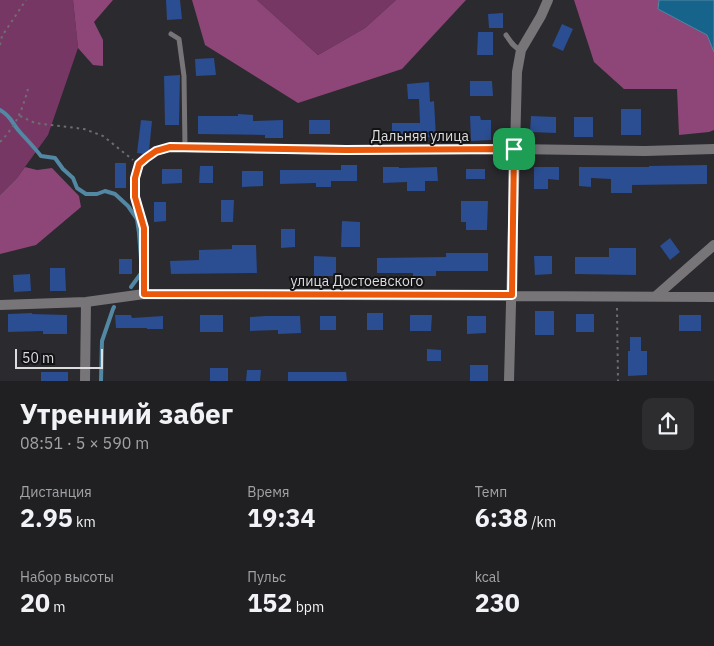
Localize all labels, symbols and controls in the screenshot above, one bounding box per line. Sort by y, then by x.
street label: Дальняя улица [371,127,470,145]
pin [493,128,535,170]
icon: arrive [500,135,528,163]
street label: улица Достоевского [291,272,424,290]
scale bar [15,346,102,369]
text: 50 m [22,349,54,367]
text: Утренний забег [20,395,233,432]
button: share [642,398,694,450]
text: 08:51 · 5 × 590 m [20,433,149,453]
text: Дистанция [20,483,92,501]
text: Время [247,483,290,501]
text: Темп [475,483,507,501]
text: 2.95 [20,501,73,534]
text: 19:34 [247,501,316,534]
text: 6:38 [475,501,528,534]
text: km [73,513,96,531]
text: /km [528,513,556,531]
text: Набор высоты [20,568,114,586]
text: Пульс [247,568,286,586]
text: kcal [475,568,500,586]
text: 20 [20,586,50,619]
text: 152 [247,586,292,619]
text: 230 [475,586,520,619]
text: m [50,598,66,616]
text: bpm [292,598,324,616]

